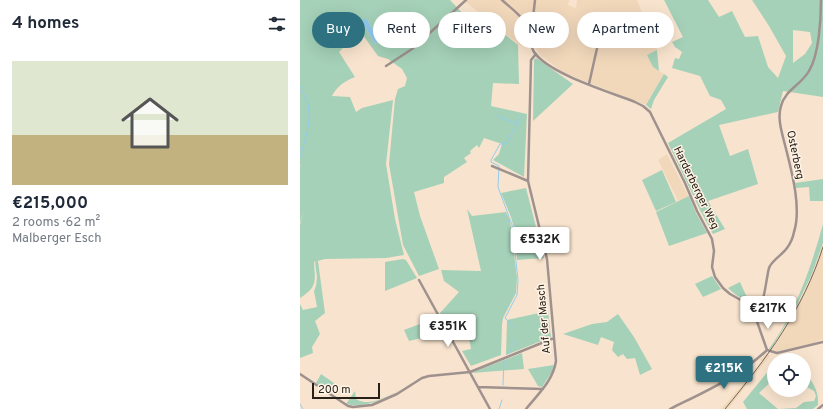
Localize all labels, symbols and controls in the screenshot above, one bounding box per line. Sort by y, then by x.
chip: Buy [312,12,365,48]
chip: Rent [373,12,430,48]
chip: Filters [438,12,506,48]
chip: New [514,12,569,48]
chip: Apartment [577,12,674,48]
text: 4 homes [12,13,79,35]
icon: filters [266,13,288,35]
icon: home [114,87,186,159]
street label: Osterberg [783,129,807,181]
street label: Harderberger Weg [670,144,722,232]
text: €215,000 [12,193,88,215]
text: 2 rooms · 62 m² [12,215,100,231]
pin: €532K [512,227,568,261]
text: Malberger Esch [12,231,102,247]
text: €532K [520,232,560,248]
street label: Auf der Masch [534,284,554,354]
pin: €217K [740,296,796,330]
text: €217K [749,301,787,317]
pin: €351K [420,314,476,348]
text: €351K [429,319,467,335]
map controls [767,353,811,397]
button: locate [767,353,811,397]
pin: €215K [696,356,752,390]
text: €215K [705,361,743,377]
scale bar [312,381,380,400]
text: 200 m [318,383,351,397]

